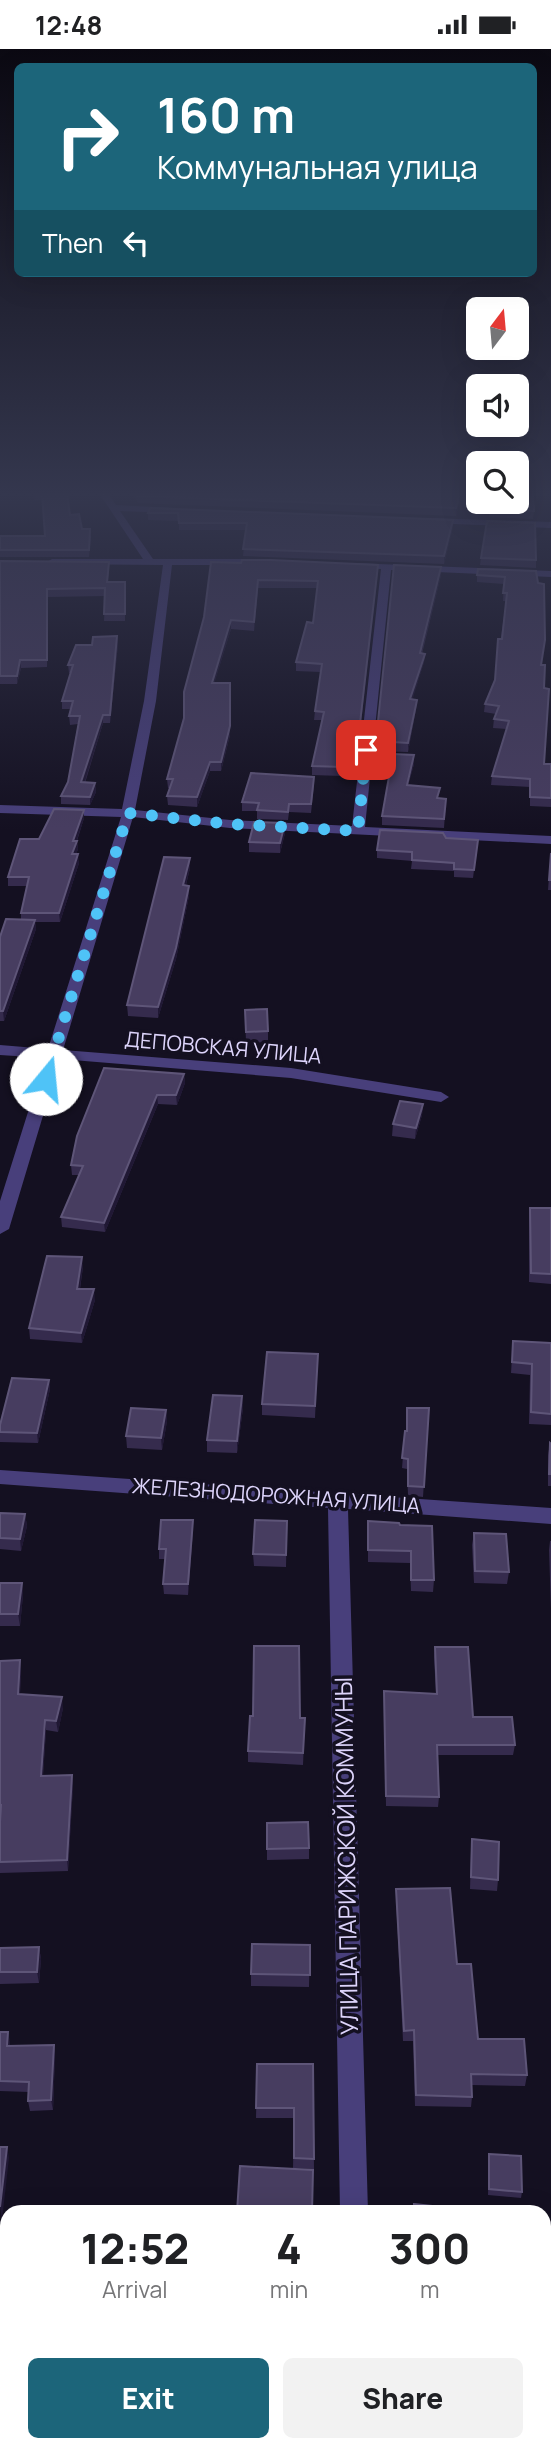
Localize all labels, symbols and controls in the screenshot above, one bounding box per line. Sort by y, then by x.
text: 12:48 [35,7,103,43]
text: 160 m [157,81,295,148]
icon: right [42,91,133,182]
text: Коммунальная улица [157,145,478,189]
icon: left [117,224,155,262]
text: Then [42,225,103,261]
north arrow [466,297,528,361]
map controls [466,297,529,514]
button: sound [466,374,529,437]
button: search [466,451,529,514]
pin [336,720,396,780]
icon: arrive [347,731,385,769]
street label: ДЕПОВСКАЯ УЛИЦА [124,1024,323,1070]
position arrow [9,1042,83,1116]
street label: ЖЕЛЕЗНОДОРОЖНАЯ УЛИЦА [131,1471,421,1519]
street label: УЛИЦА ПАРИЖСКОЙ КОММУНЫ [326,1677,365,2035]
text: 12:52 [81,2219,189,2277]
text: 4 [276,2219,302,2277]
text: 300 [389,2219,470,2277]
text: Arrival [102,2273,168,2305]
text: min [270,2273,308,2305]
text: m [420,2273,439,2305]
button: Exit [28,2358,269,2438]
button: Share [283,2358,523,2438]

